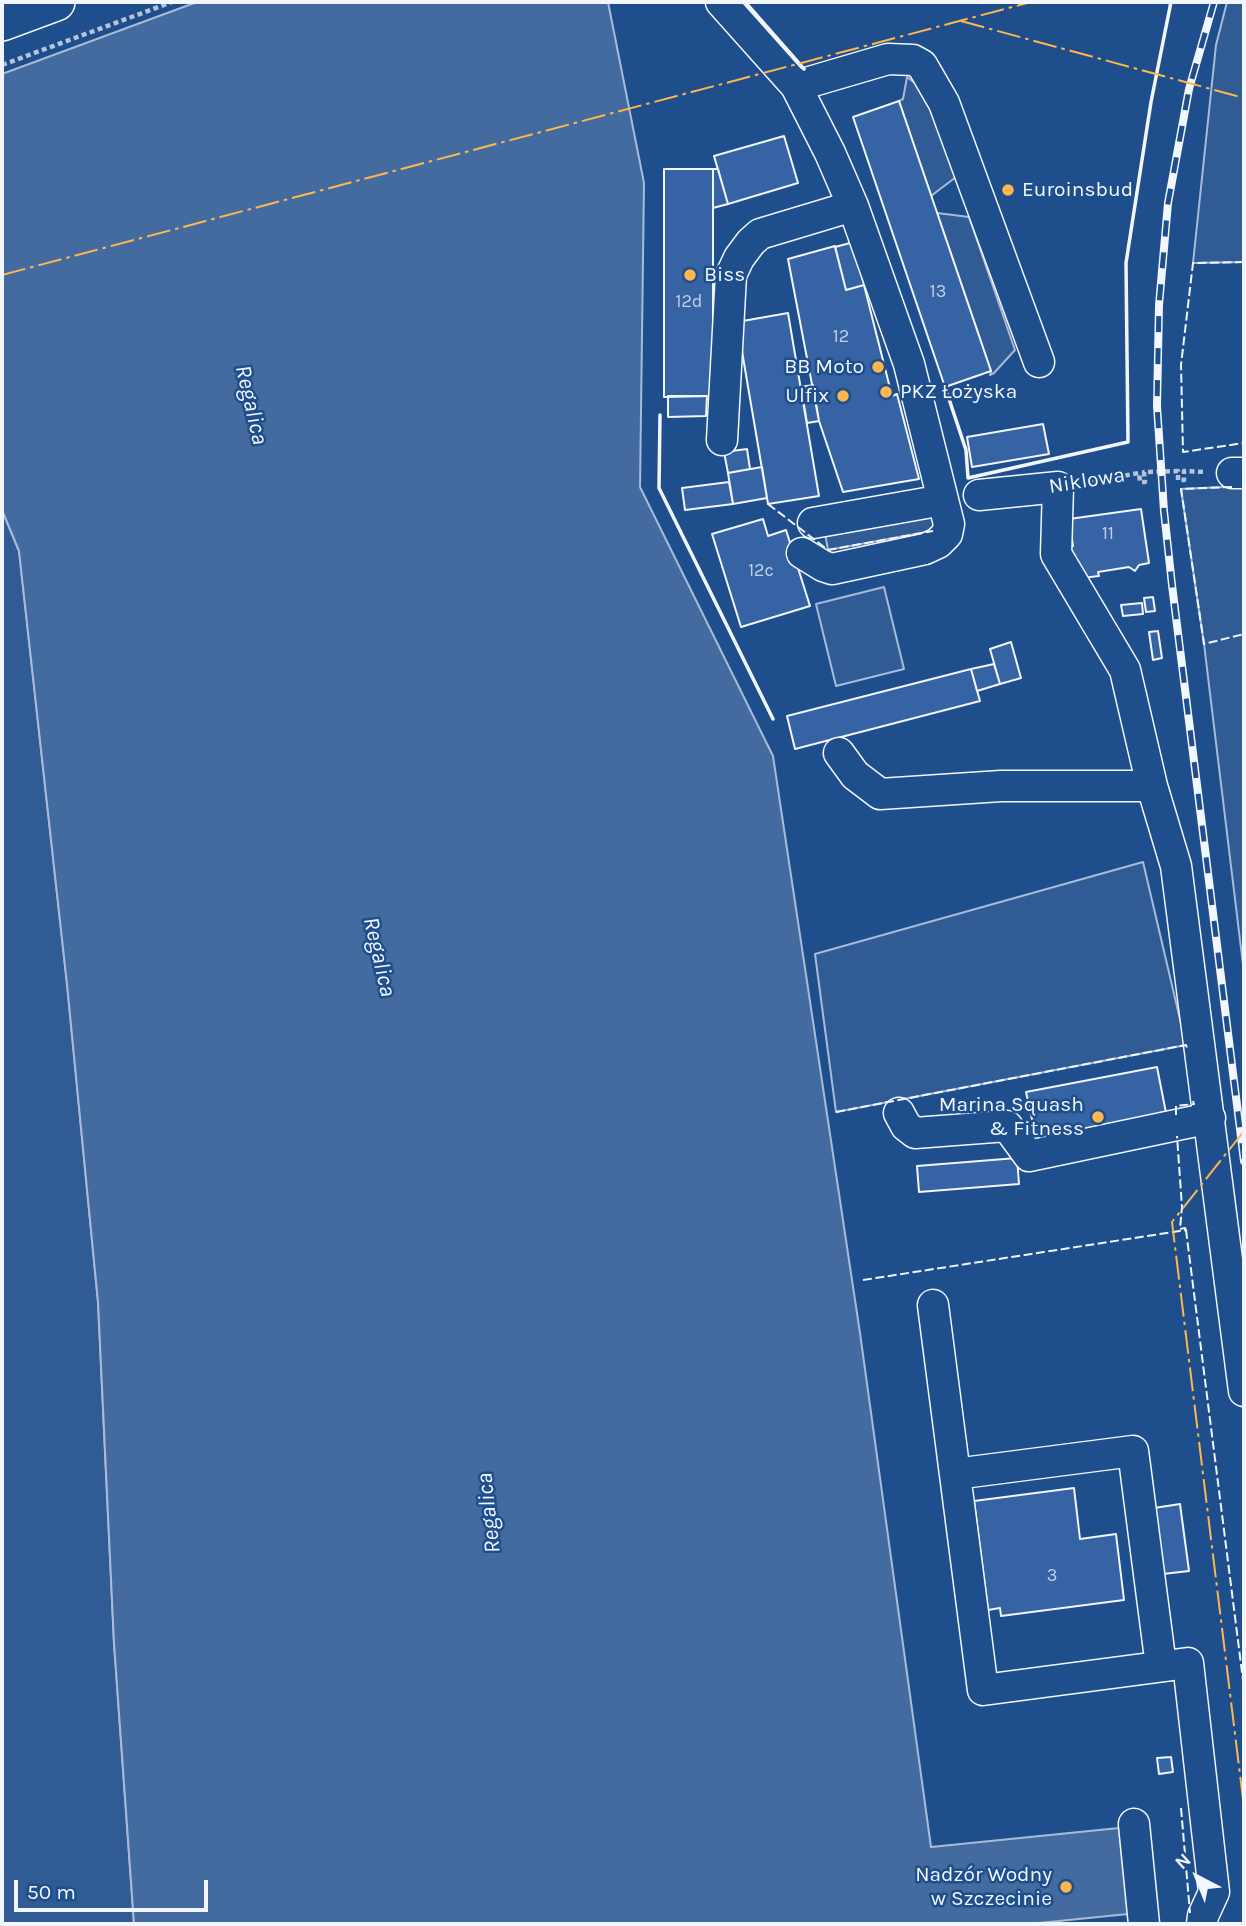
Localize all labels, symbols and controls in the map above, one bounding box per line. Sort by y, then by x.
place label: Euroinsbud [1022,177,1133,203]
marker: Euroinsbud [1000,182,1016,198]
place label: Biss [704,262,745,288]
marker: Biss [682,267,698,283]
house number: 13 [930,281,946,303]
house number: 12d [675,291,703,313]
house number: 12 [833,326,849,348]
place label: BB Moto [784,354,864,380]
marker: BB Moto [870,359,886,375]
water label: Regalica [228,363,274,447]
place label: PKZ Łożyska [900,379,1017,405]
place label: Ulfix [785,383,829,409]
marker: PKZ Łożyska [878,384,894,400]
marker: Ulfix [835,388,851,404]
street label: Niklowa [1047,463,1127,499]
house number: 11 [1102,523,1114,545]
house number: 12c [748,560,774,582]
water label: Regalica [356,915,402,999]
place label: Marina Squash & Fitness [939,1092,1084,1142]
marker: Marina Squash & Fitness [1090,1109,1106,1125]
water label: Regalica [471,1471,507,1555]
house number: 3 [1047,1565,1057,1587]
north arrow [1162,1842,1232,1912]
text: N [1171,1849,1195,1874]
place label: Nadzór Wodny w Szczecinie [915,1862,1052,1912]
scale bar [18,1867,212,1911]
marker: Nadzór Wodny w Szczecinie [1058,1879,1074,1895]
text: 50 m [27,1880,76,1904]

